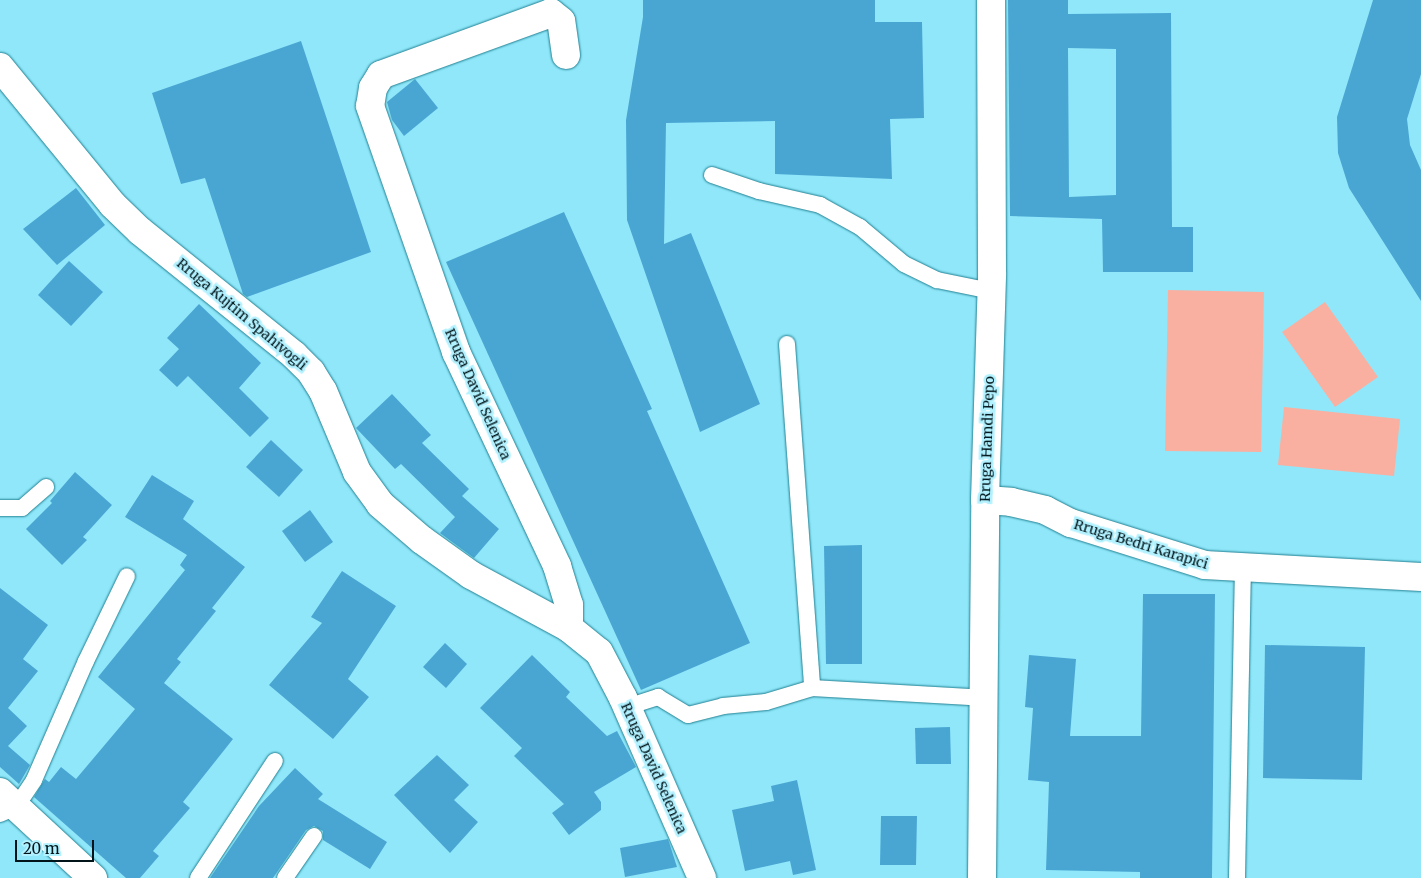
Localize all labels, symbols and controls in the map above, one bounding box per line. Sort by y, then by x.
street label: Rruga Kujtim Spahivogli [173,255,311,373]
street label: Rruga David Selenica [442,326,514,462]
street label: Rruga Hamdi Pepo [976,376,998,502]
street label: Rruga Bedri Karapici [1072,516,1210,572]
street label: Rruga David Selenica [618,700,690,836]
scale bar [18,830,96,862]
text: 20 m [23,839,60,858]

